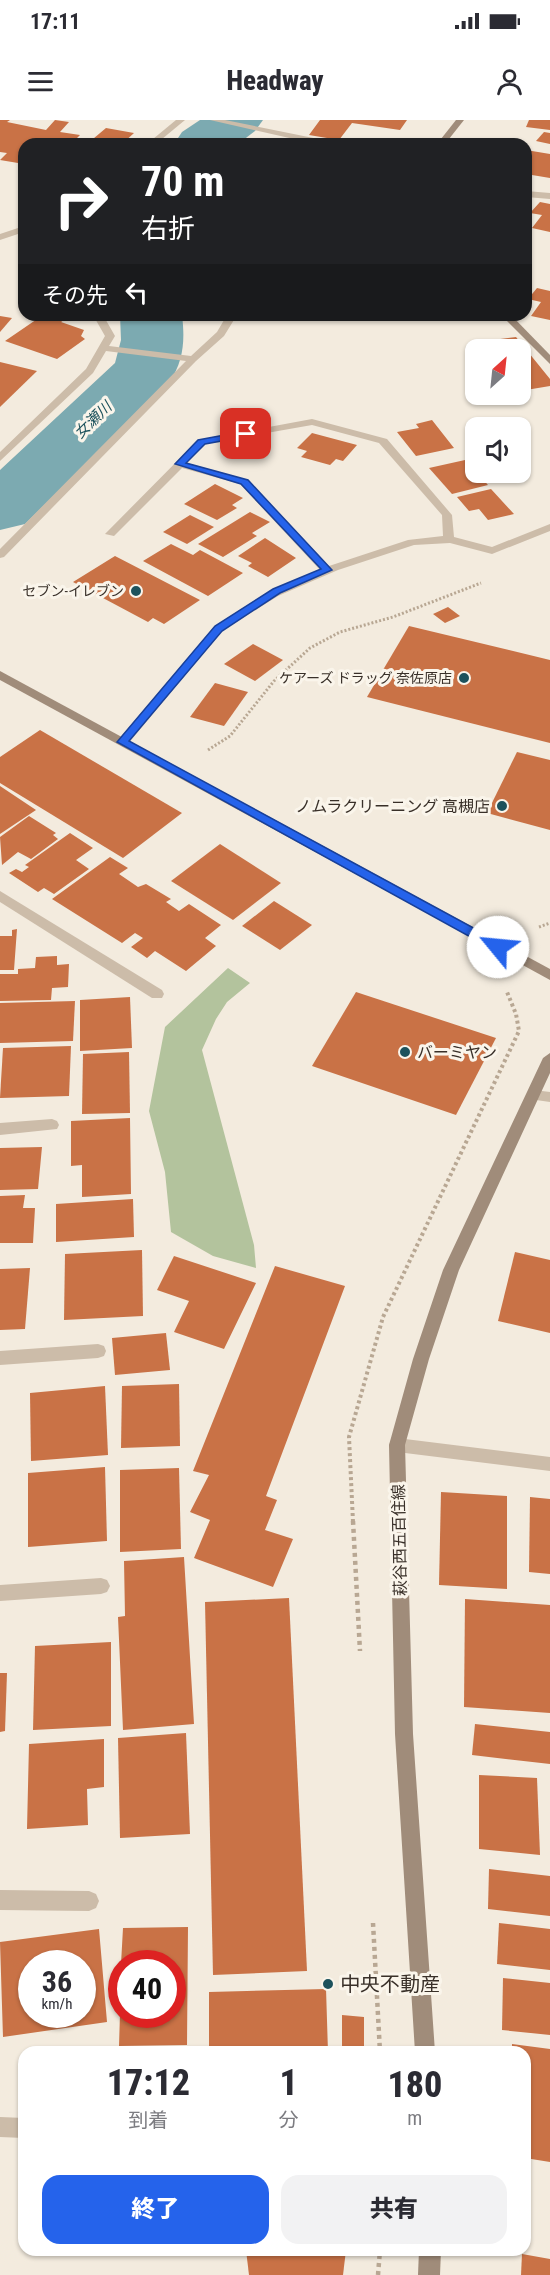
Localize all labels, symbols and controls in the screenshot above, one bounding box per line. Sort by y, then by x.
text: 17:11 [30,9,81,34]
icon: menu [24,65,57,98]
text: Headway [226,65,324,97]
icon: person [493,65,526,98]
text: 70 m [141,157,224,206]
icon: right [42,162,120,240]
text: 右折 [141,213,195,245]
icon: left [120,276,153,309]
text: その先 [42,283,108,308]
north arrow [465,339,531,405]
map controls [465,339,531,483]
water label: 女瀬川 [71,397,117,442]
pin [220,408,271,459]
icon: arrive [229,417,262,450]
button: sound [465,417,531,483]
place label: セブン-イレブン [23,583,124,599]
marker: セブン-イレブン [129,584,143,598]
place label: ケアーズ ドラッグ 奈佐原店 [279,670,452,686]
marker: ケアーズ ドラッグ 奈佐原店 [457,671,471,685]
place label: ノムラクリーニング 高槻店 [295,797,490,816]
marker: ノムラクリーニング 高槻店 [495,799,509,813]
position arrow [466,915,530,979]
place label: バーミヤン [417,1043,497,1062]
marker: バーミヤン [398,1045,412,1059]
street label: 萩谷西五百住線 [389,1484,410,1596]
speed limit sign: 40 [108,1950,186,2028]
text: 36 [42,1964,72,1999]
place label: 中央不動産 [340,1972,440,1996]
marker: 中央不動産 [321,1977,335,1991]
text: km/h [42,1995,72,2013]
text: 17:12 [107,2062,190,2104]
text: 1 [280,2062,298,2104]
text: 180 [387,2064,442,2106]
text: m [407,2106,422,2130]
text: 到着 [128,2108,168,2132]
text: 分 [279,2108,299,2132]
button: 終了 [42,2175,269,2244]
button: 共有 [281,2175,507,2244]

